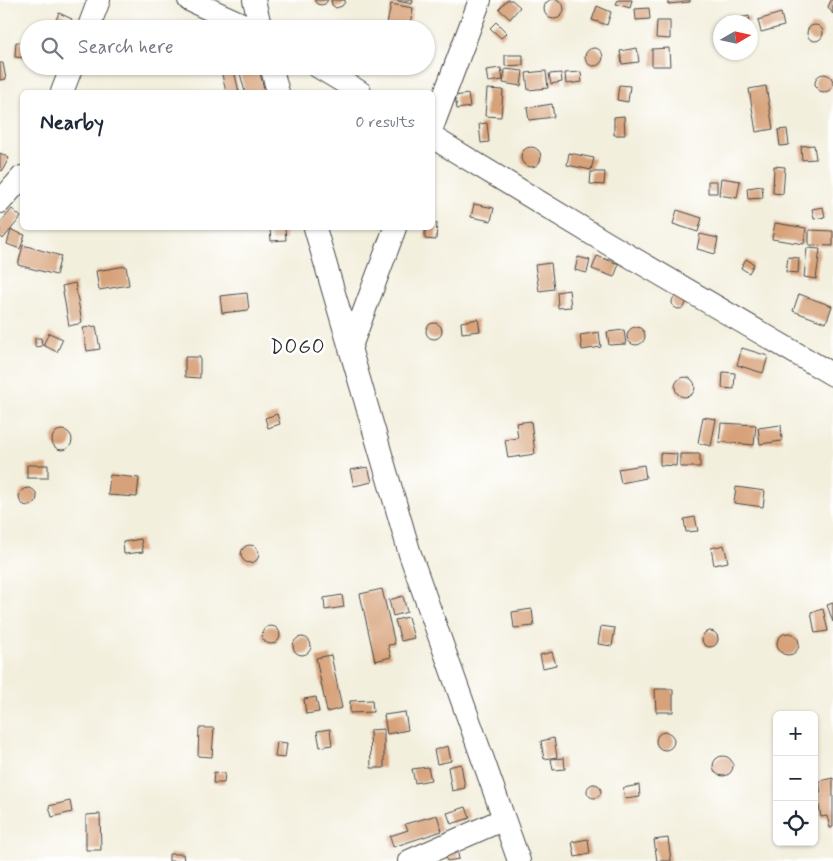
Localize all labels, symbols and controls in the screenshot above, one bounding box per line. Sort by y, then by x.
north arrow [713,15,758,60]
search box [20,20,435,75]
icon: search [38,34,66,62]
text: Search here [78,35,174,60]
text: Nearby [40,109,104,137]
text: 0 results [355,112,415,133]
district label: DOGO [270,335,326,360]
map controls [773,711,818,846]
button: + [773,711,818,756]
button: − [773,756,818,801]
button: locate [773,801,818,846]

